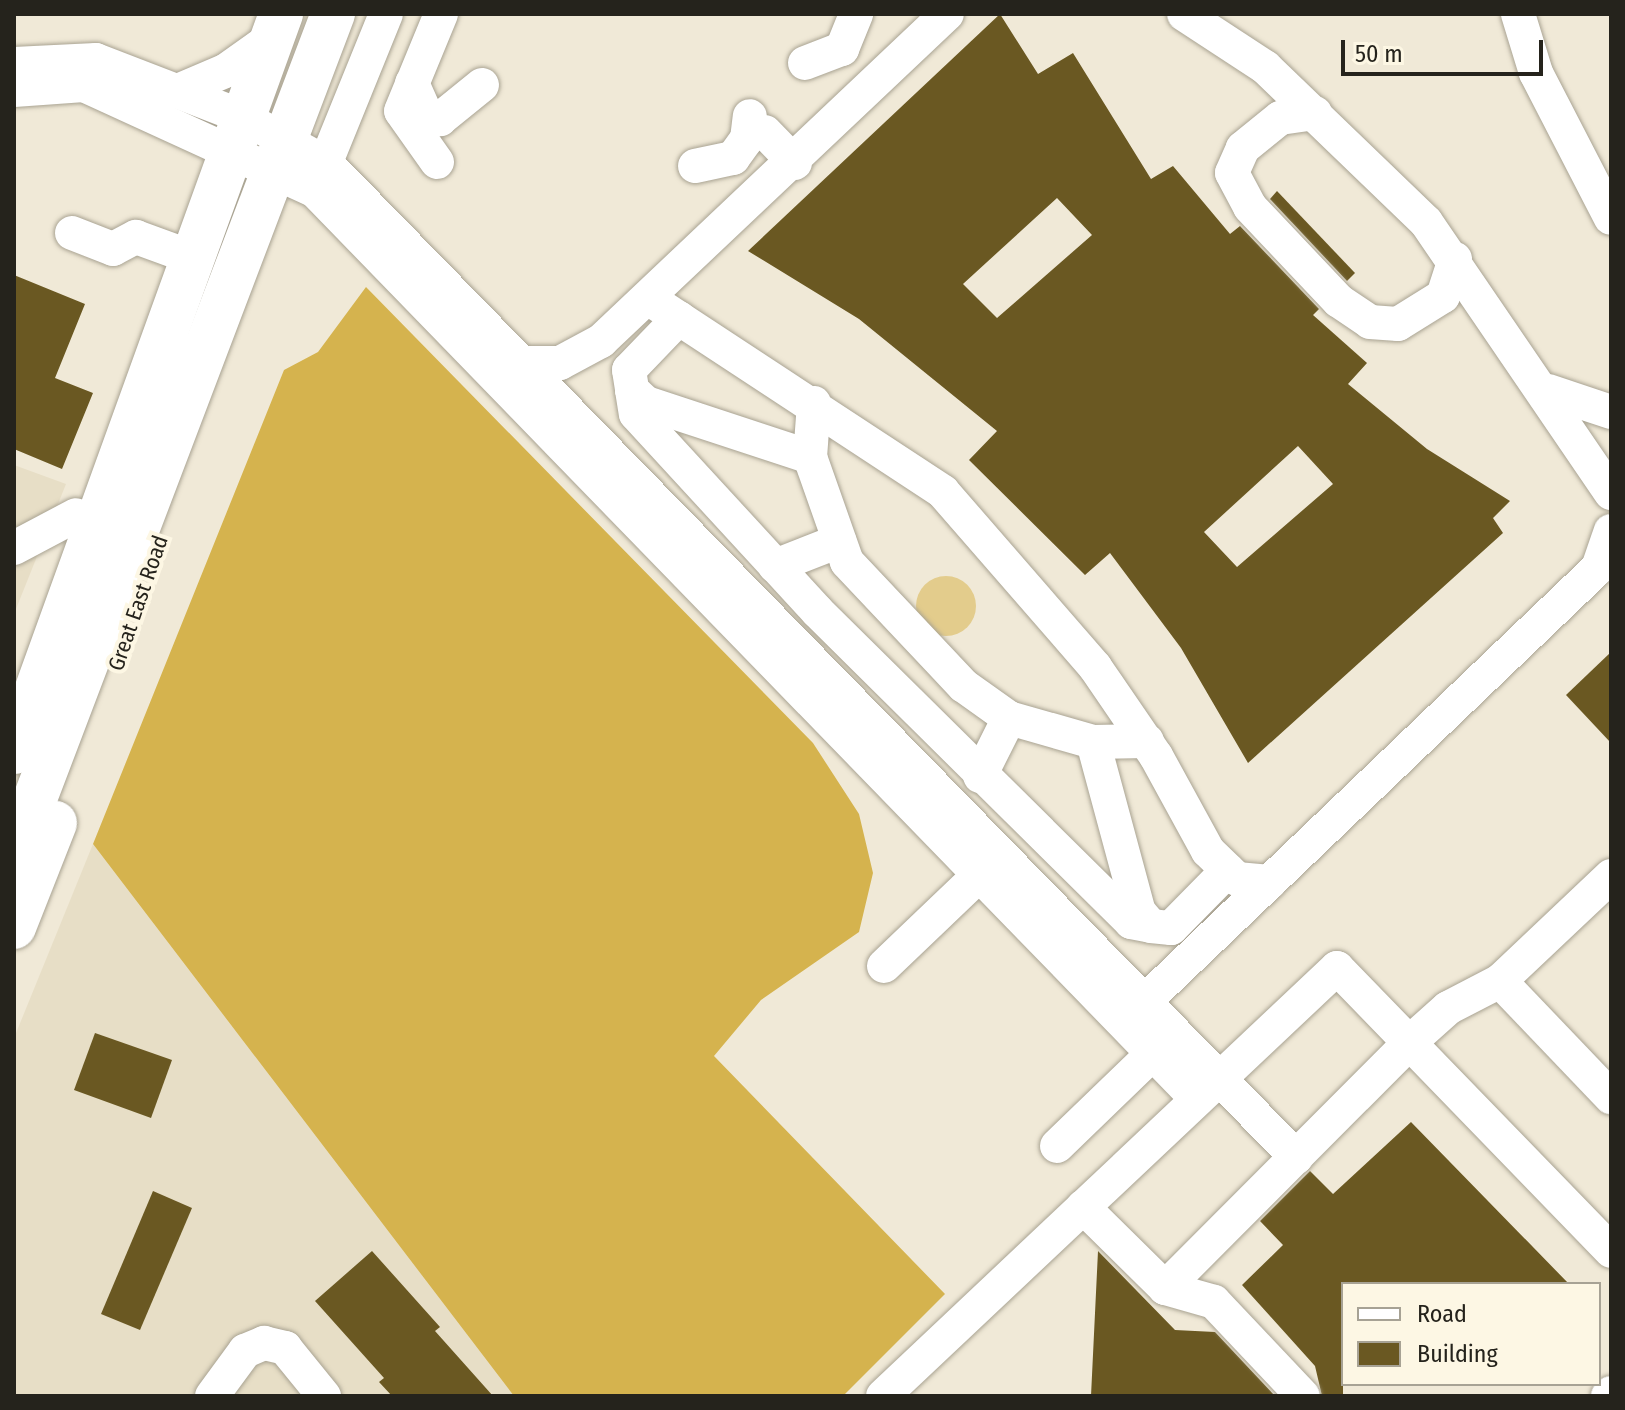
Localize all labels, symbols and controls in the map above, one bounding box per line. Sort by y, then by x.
scale bar [1345,24,1547,74]
text: 50 m [1355,40,1403,68]
street label: Great East Road [102,532,174,674]
legend [1341,1282,1601,1386]
text: Road [1417,1300,1467,1328]
text: Building [1417,1340,1498,1368]

